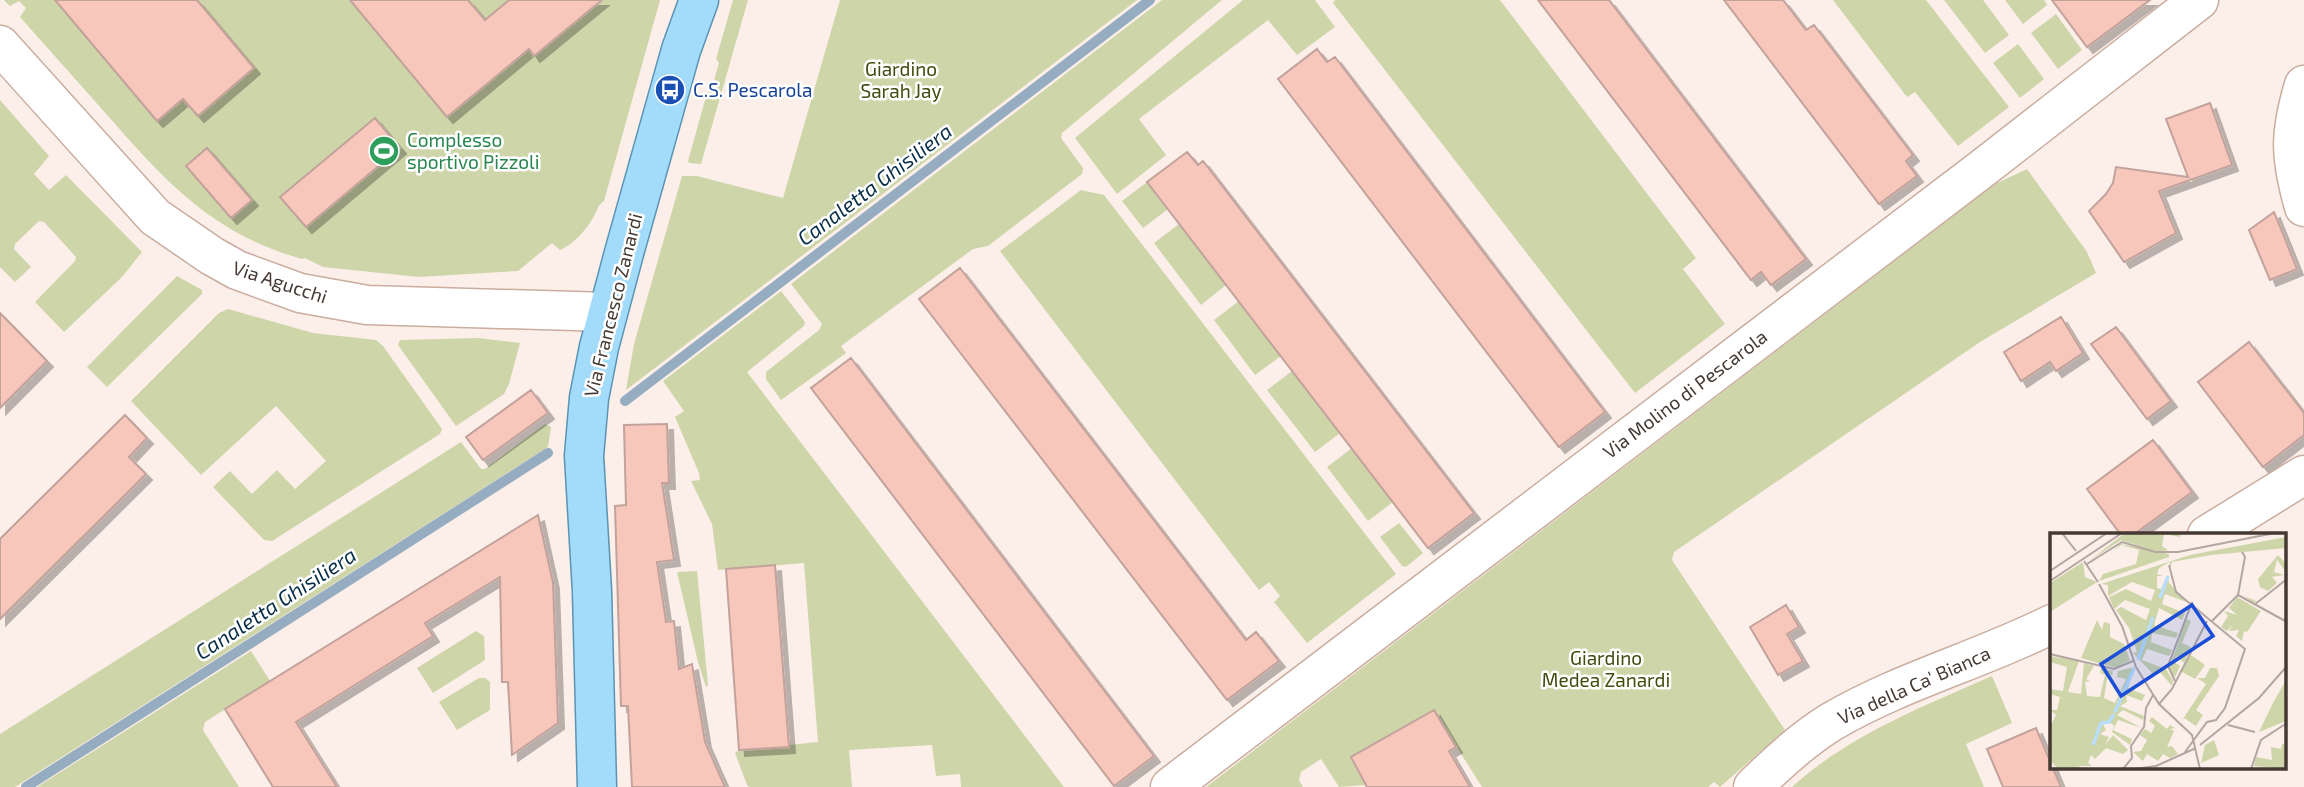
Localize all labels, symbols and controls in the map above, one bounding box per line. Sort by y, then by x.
park label: Giardino Sarah Jay [861,57,941,102]
bus stop icon: C.S. Pescarola [653,73,687,107]
place label: C.S. Pescarola [693,78,812,101]
water label: Canaletta Ghisiliera [792,118,956,250]
place label: Complesso sportivo Pizzoli [407,128,539,173]
sports icon: Complesso sportivo Pizzoli [367,134,401,168]
street label: Via Francesco Zanardi [579,210,647,399]
street label: Via Agucchi [230,255,330,308]
street label: Via Molino di Pescarola [1598,324,1771,463]
inset map [2050,533,2286,770]
water label: Canaletta Ghisiliera [190,541,360,664]
street label: Via della Ca' Bianca [1834,641,1994,729]
park label: Giardino Medea Zanardi [1542,646,1670,691]

